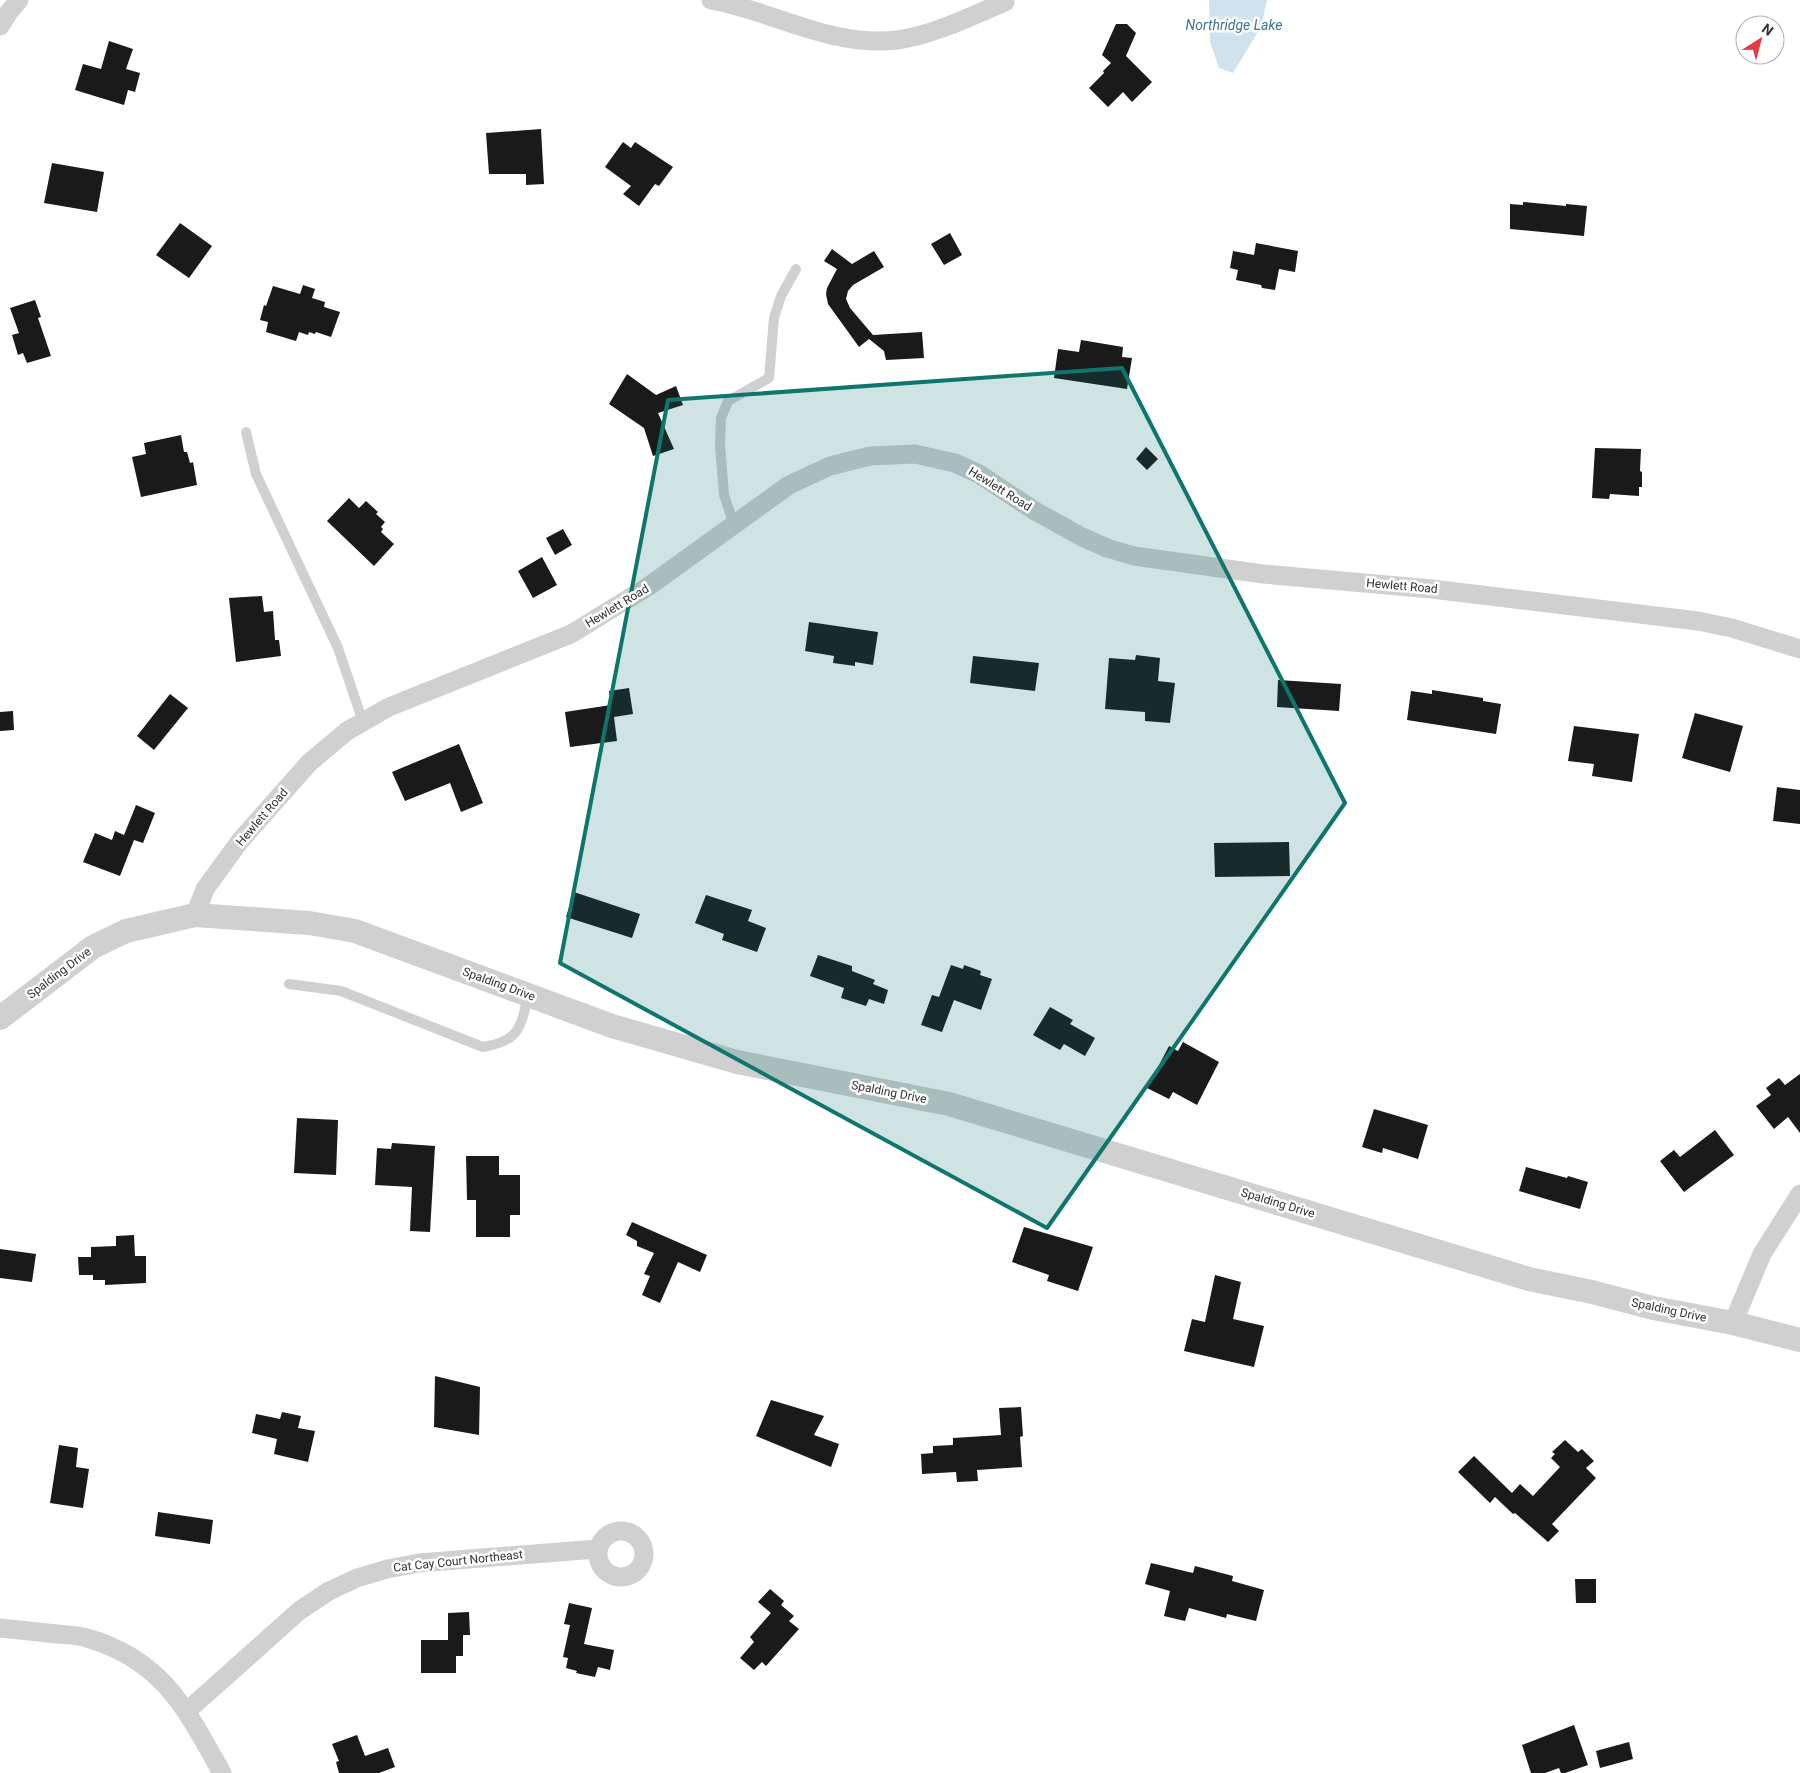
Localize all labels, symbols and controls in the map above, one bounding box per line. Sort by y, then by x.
north arrow [1735,15,1785,65]
water label: Northridge Lake [1186,17,1282,33]
text: N [1759,20,1776,39]
street label: Hewlett Road [966,464,1034,514]
street label: Hewlett Road [1366,576,1438,596]
street label: Hewlett Road [583,582,651,630]
street label: Hewlett Road [233,785,291,849]
street label: Spalding Drive [24,944,94,1002]
street label: Spalding Drive [461,964,537,1004]
street label: Spalding Drive [850,1078,928,1106]
street label: Spalding Drive [1239,1185,1317,1221]
street label: Spalding Drive [1630,1295,1708,1325]
street label: Cat Cay Court Northeast [393,1547,523,1575]

